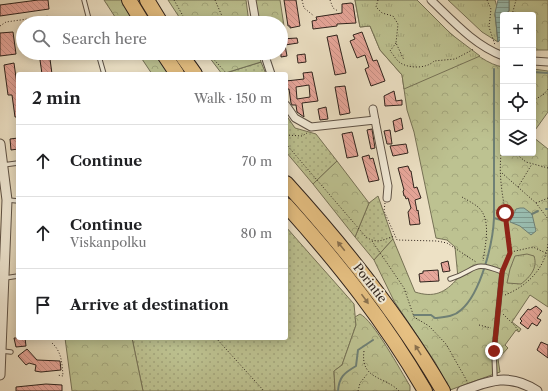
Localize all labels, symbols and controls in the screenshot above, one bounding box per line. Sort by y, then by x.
map controls [500,12,536,156]
button: + [500,12,536,48]
search box [16,16,288,60]
icon: search [30,27,52,49]
text: Search here [62,29,147,48]
button: − [500,48,536,84]
button: locate [500,84,536,120]
text: 2 min [32,88,81,108]
text: Walk · 150 m [194,90,272,106]
button: layers [500,120,536,156]
icon: ahead [32,150,54,172]
text: Continue [70,151,142,170]
text: 70 m [242,153,272,169]
route start [496,204,514,222]
text: Continue [70,215,142,234]
icon: ahead [32,222,54,244]
text: 80 m [240,225,272,241]
text: Viskanpolku [70,234,147,250]
one-way arrow [337,241,346,251]
street label: Porintie [350,260,391,306]
icon: arrive [32,294,54,316]
one-way arrow [361,294,369,304]
text: Arrive at destination [70,295,229,314]
route end [485,342,503,360]
one-way arrow [415,344,422,356]

